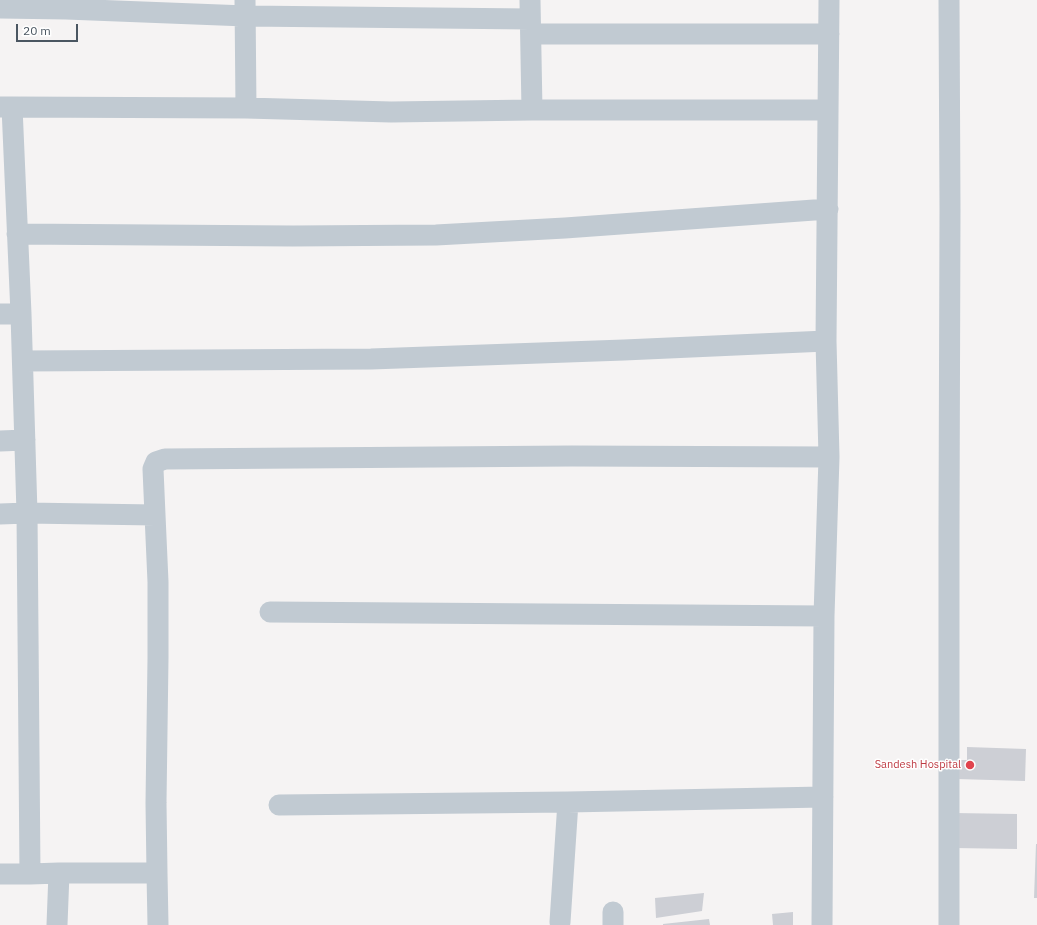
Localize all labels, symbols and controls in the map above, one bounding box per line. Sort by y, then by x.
scale bar [18,16,80,42]
text: 20 m [23,23,51,38]
place label: Sandesh Hospital [875,758,961,772]
marker: Sandesh Hospital [964,759,976,771]

